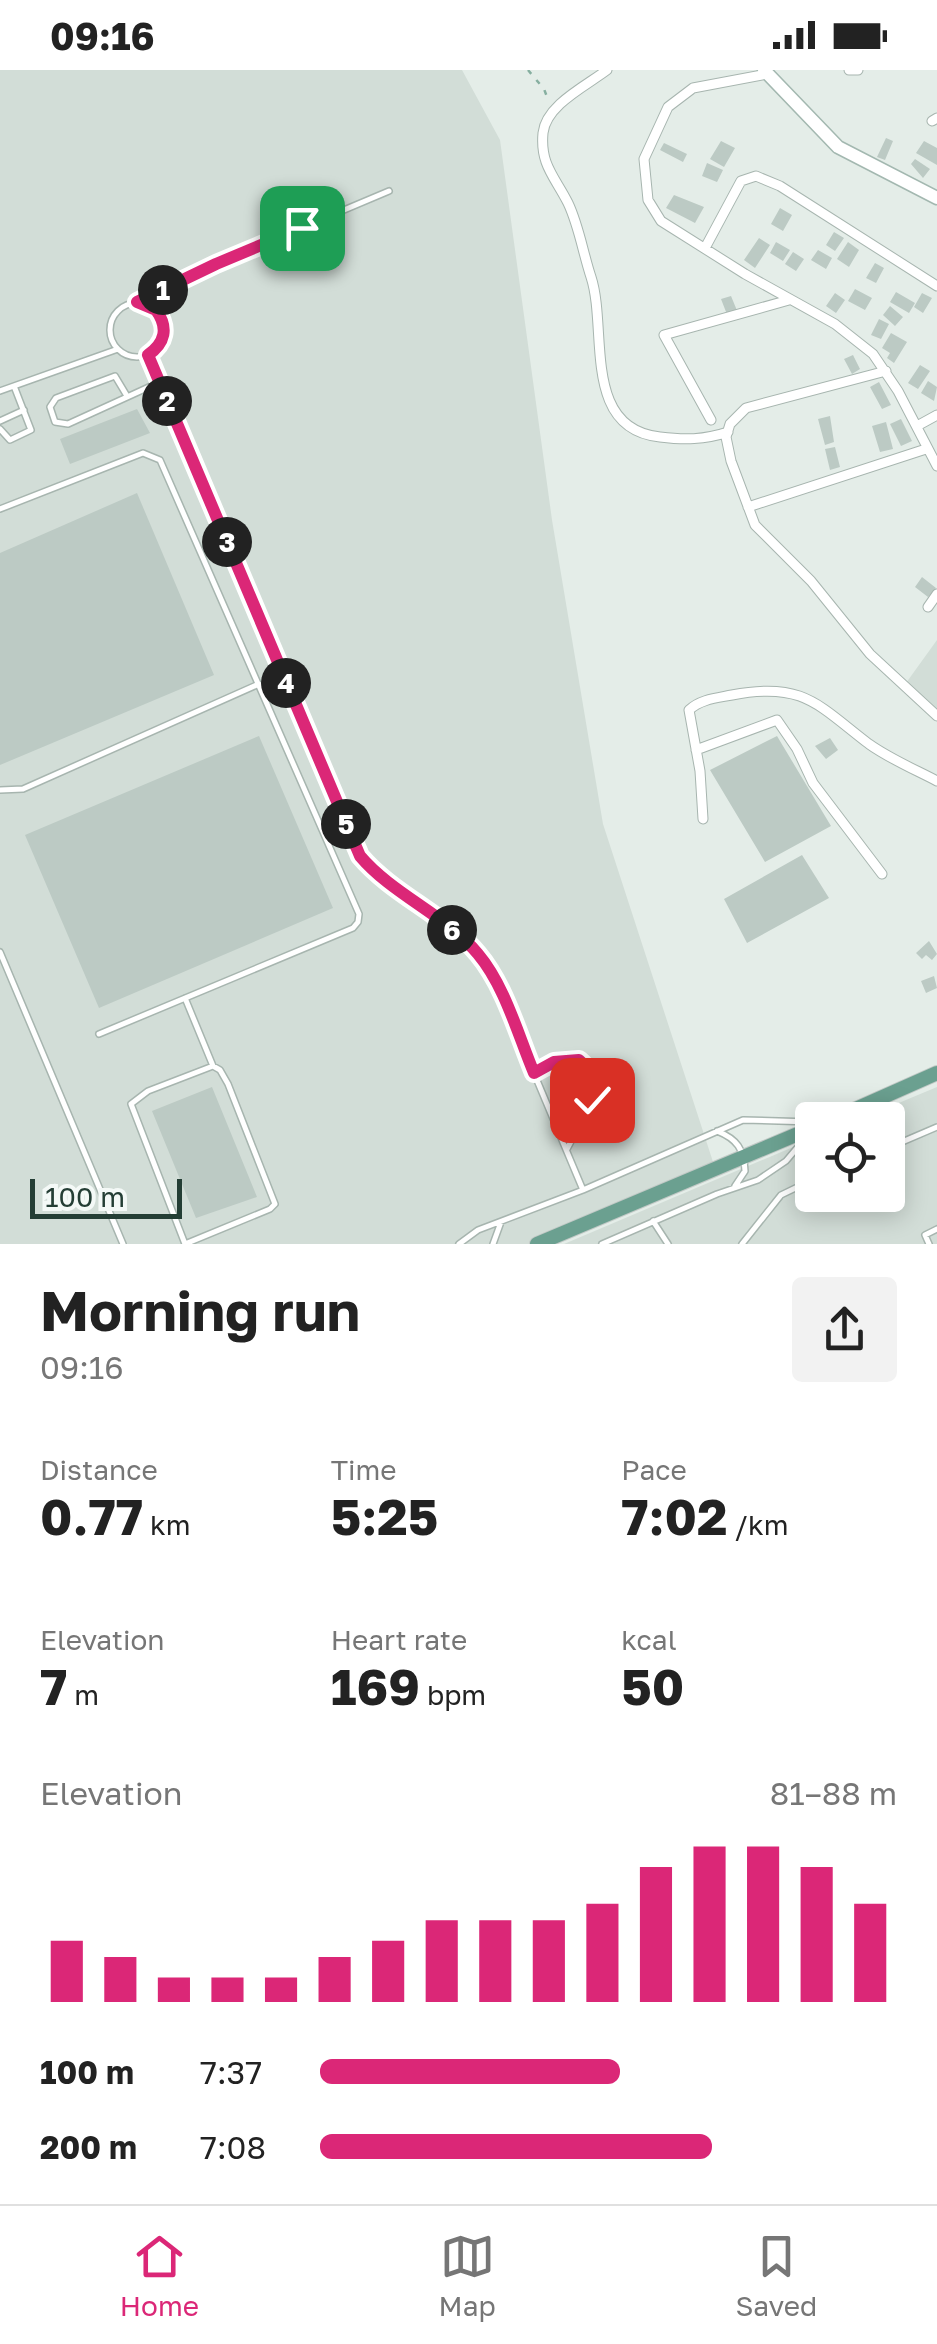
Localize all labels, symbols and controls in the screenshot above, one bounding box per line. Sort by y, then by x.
text: 09:16 [50,13,155,58]
pin [260,186,345,271]
icon: arrive [275,201,330,256]
pin: 1 [138,265,188,315]
text: 1 [156,273,170,306]
pin: 2 [142,376,192,426]
text: 2 [158,384,176,417]
pin: 3 [202,517,252,567]
text: 3 [218,525,236,558]
pin: 4 [261,658,311,708]
text: 4 [277,666,295,699]
pin: 5 [321,799,371,849]
text: 5 [337,807,355,840]
pin: 6 [427,905,477,955]
text: 6 [443,913,461,946]
pin [550,1058,635,1143]
icon: check [565,1073,620,1128]
map controls [795,1102,905,1212]
button: locate [795,1102,905,1212]
scale bar [30,1174,182,1218]
text: 100 m [45,1180,125,1213]
text: Morning run [40,1277,360,1343]
button: share [792,1277,897,1382]
text: 09:16 [40,1348,124,1386]
text: Distance [40,1453,158,1486]
text: Time [331,1453,397,1486]
text: Pace [621,1453,687,1486]
text: 0.77 [40,1486,143,1546]
text: 5:25 [331,1486,438,1546]
text: 7:02 [621,1486,728,1546]
text: km [143,1508,191,1541]
text: /km [728,1508,789,1541]
text: Elevation [40,1623,165,1656]
text: Heart rate [331,1623,467,1656]
text: kcal [621,1623,677,1656]
text: 7 [40,1656,67,1716]
text: 169 [331,1656,420,1716]
text: 50 [621,1656,684,1716]
text: m [67,1678,99,1711]
text: bpm [420,1678,486,1711]
text: Elevation [40,1774,182,1812]
text: 81–88 m [770,1774,897,1812]
text: 100 m [40,2053,134,2091]
text: 7:37 [200,2053,262,2091]
text: 200 m [40,2128,137,2166]
text: 7:08 [200,2128,266,2166]
tab: Home [120,2229,199,2322]
tab: Map [439,2229,496,2322]
tab: Saved [735,2229,817,2322]

